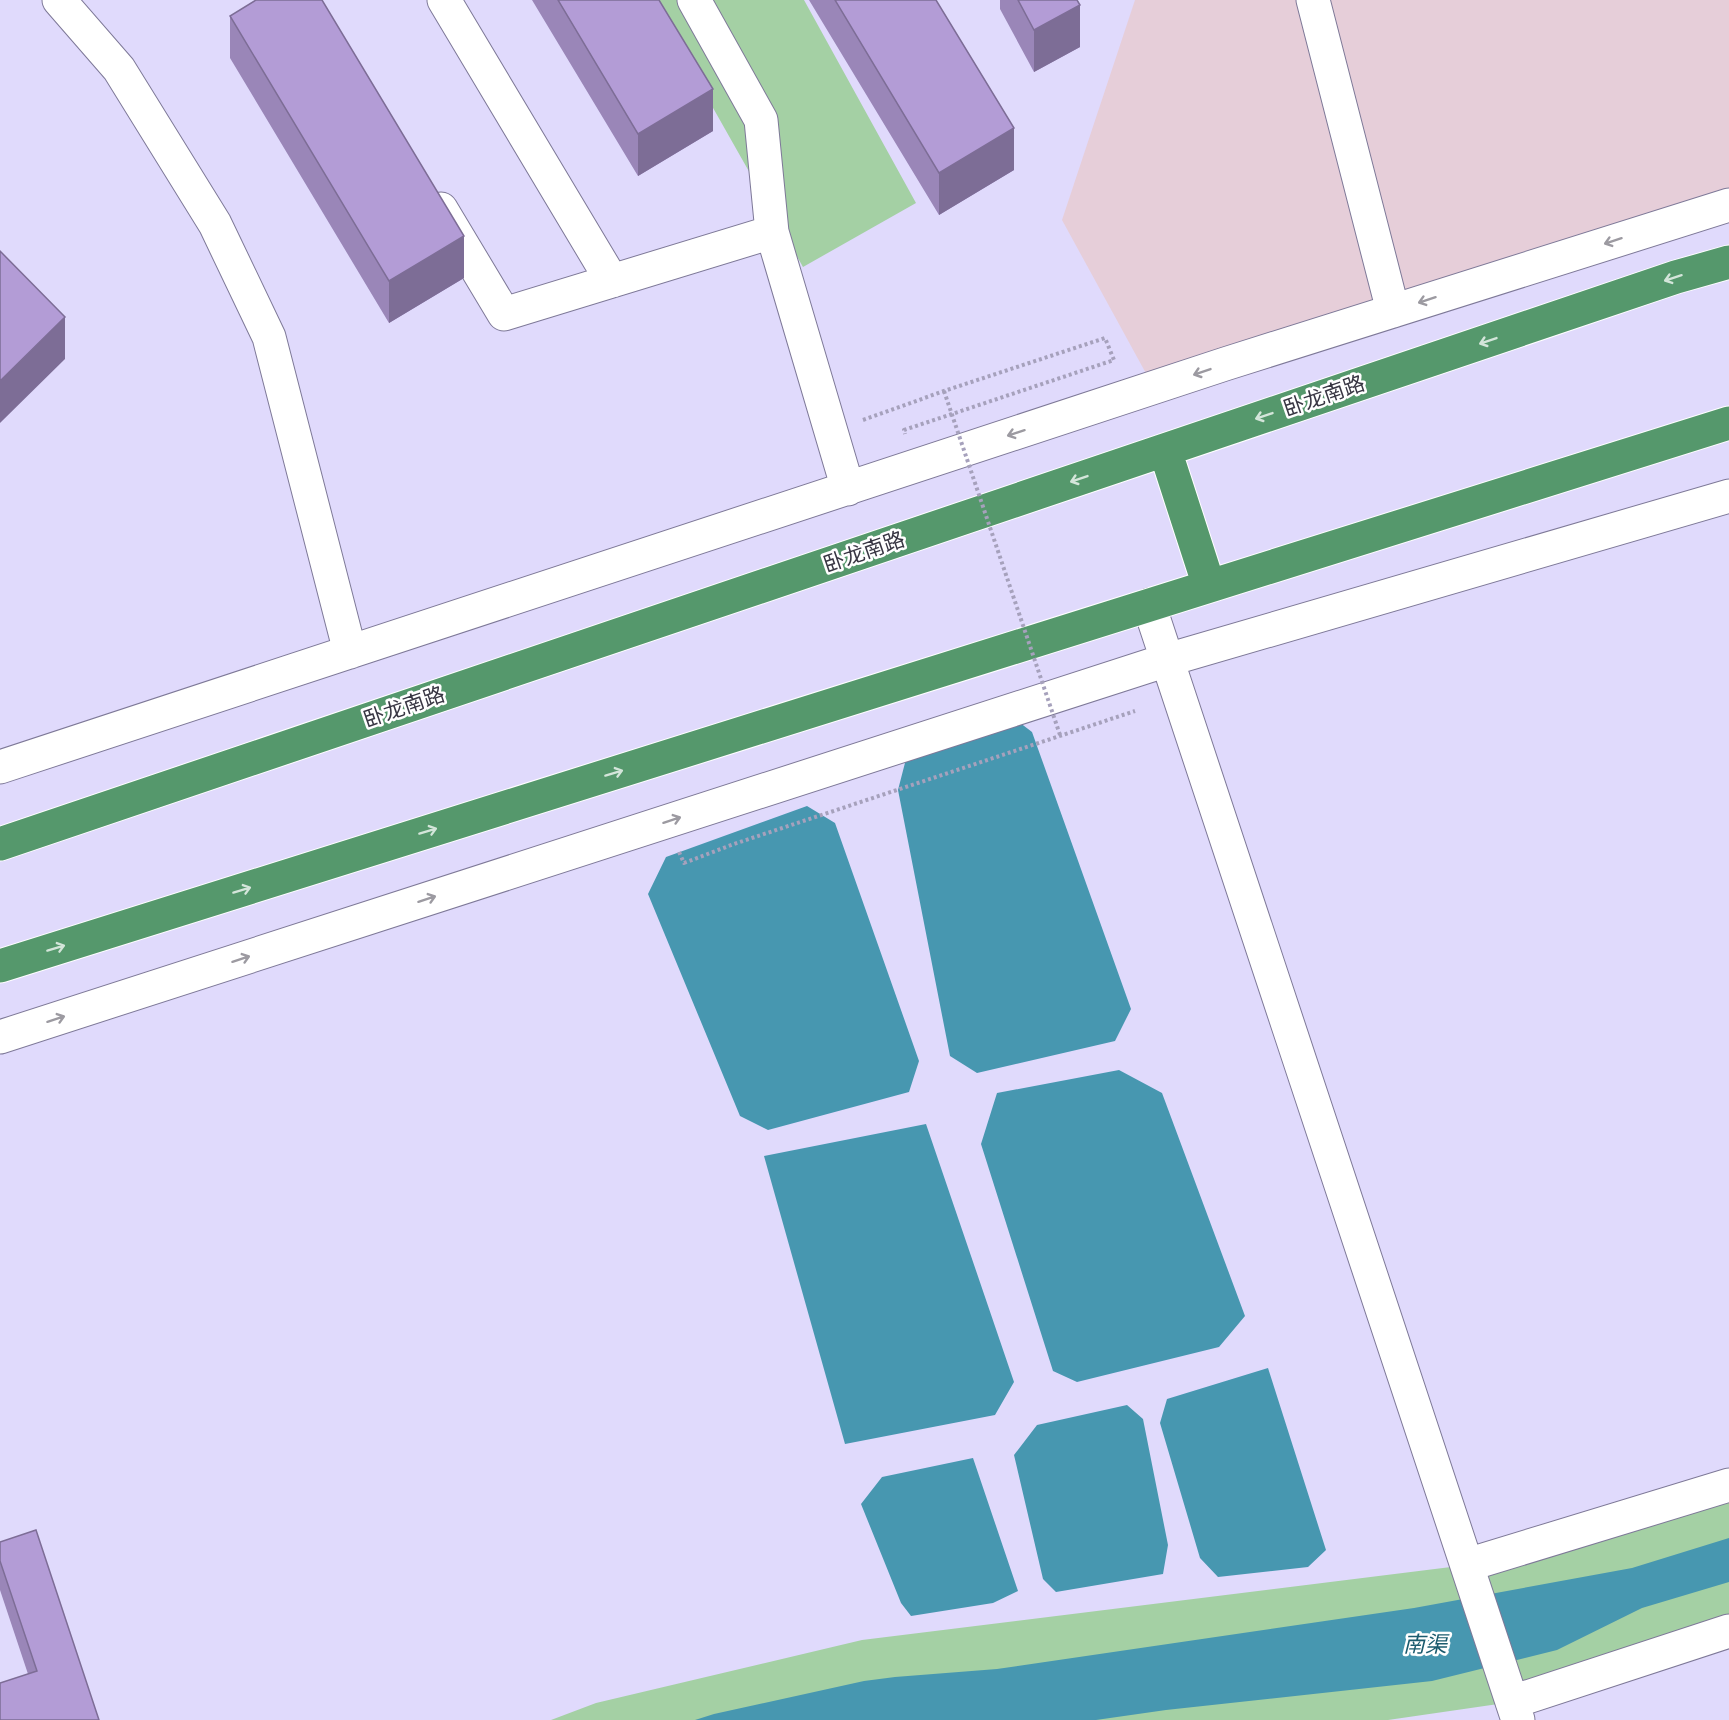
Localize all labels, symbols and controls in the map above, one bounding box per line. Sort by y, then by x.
one-way arrow [1604,237,1623,248]
one-way arrow [1664,274,1683,285]
one-way arrow [1418,295,1437,306]
one-way arrow [1479,336,1498,347]
one-way arrow [1193,368,1211,379]
street label: 卧龙南路 [1280,370,1368,421]
one-way arrow [1255,412,1274,423]
one-way arrow [1007,429,1026,440]
one-way arrow [1070,474,1089,485]
street label: 卧龙南路 [820,526,908,577]
street label: 卧龙南路 [360,681,448,732]
one-way arrow [604,767,623,778]
one-way arrow [662,814,681,825]
one-way arrow [418,825,437,836]
one-way arrow [232,884,251,895]
one-way arrow [417,893,436,904]
one-way arrow [46,942,65,953]
one-way arrow [231,953,250,964]
one-way arrow [46,1013,65,1024]
water label: 南渠 [1403,1631,1450,1658]

